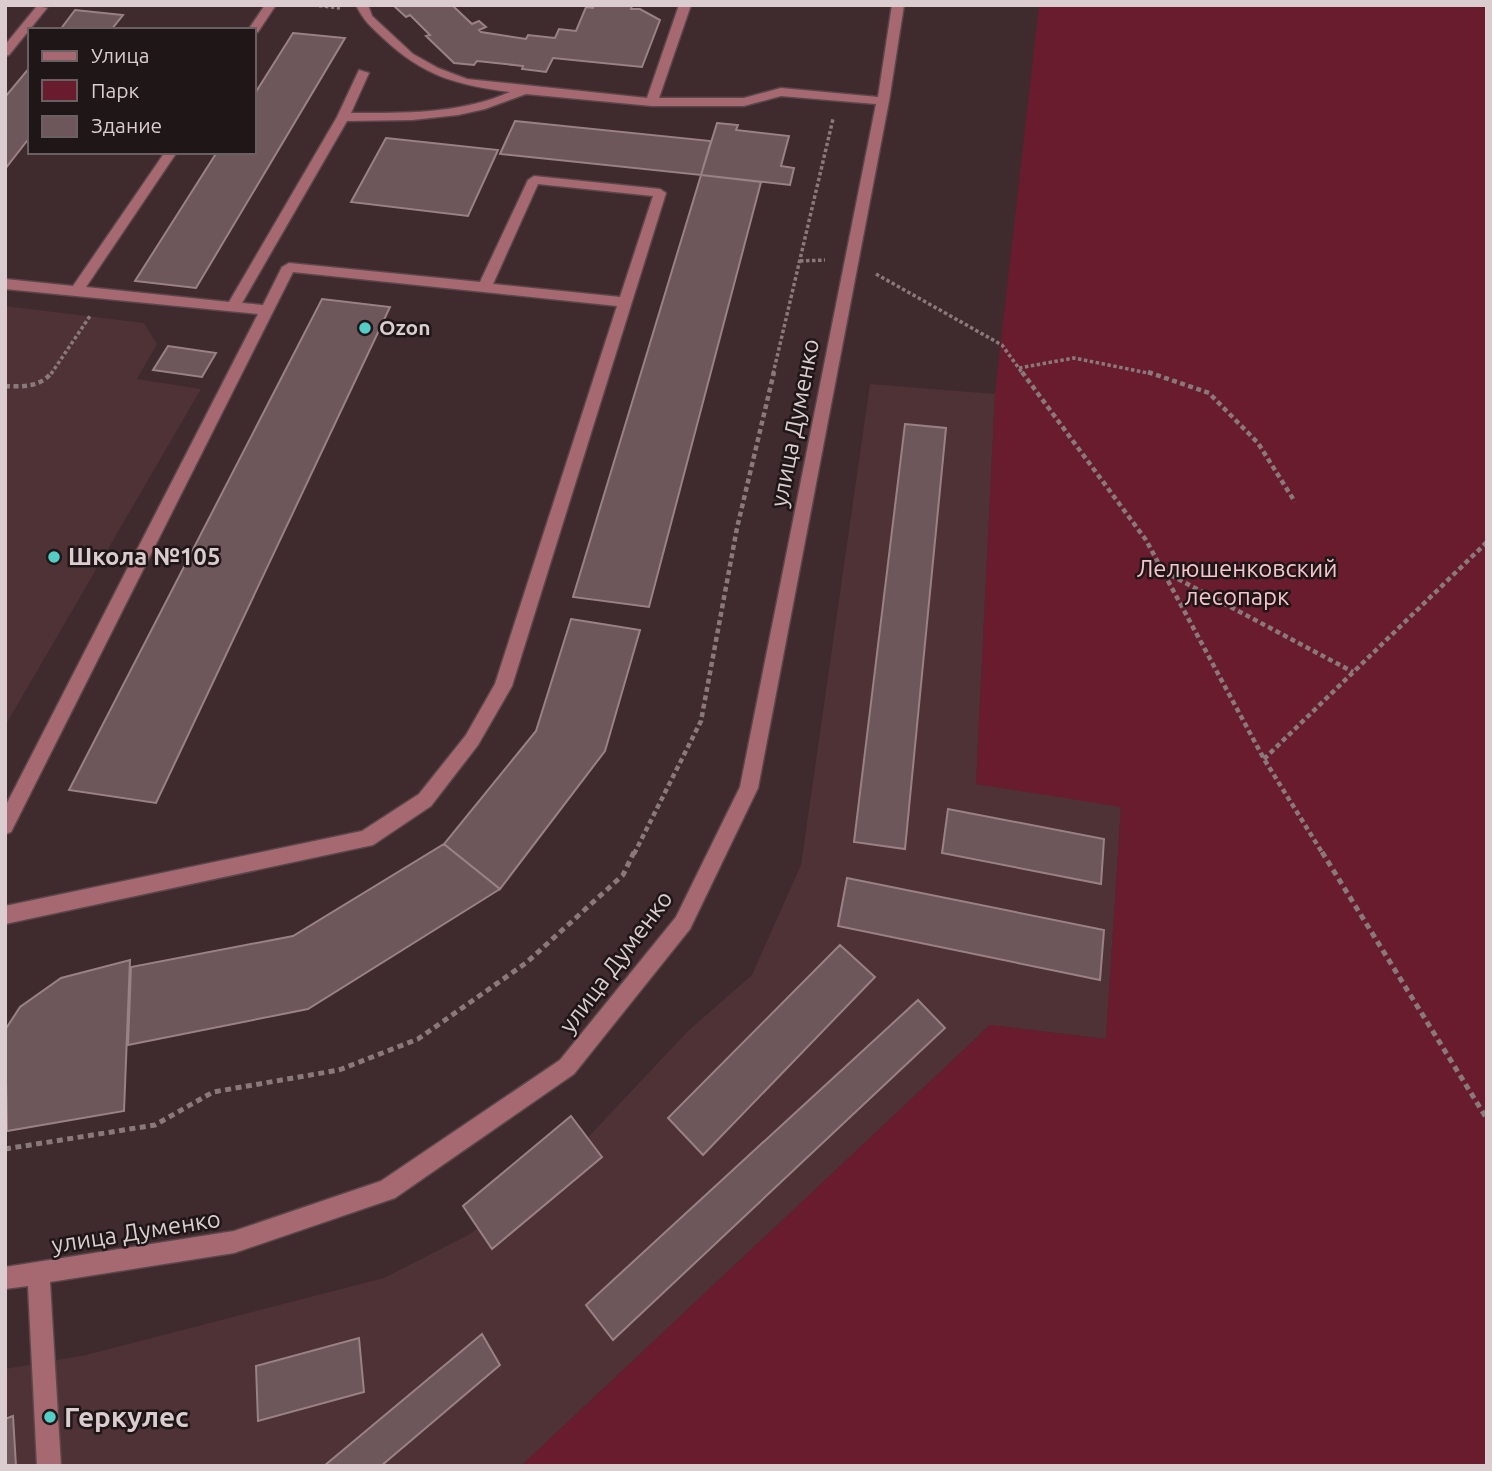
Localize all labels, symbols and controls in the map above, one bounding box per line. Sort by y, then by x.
legend [28,28,256,154]
text: Улица [91,43,149,67]
text: Парк [91,78,140,102]
text: Здание [91,113,162,137]
place label: Ozon [379,315,430,339]
marker: Ozon [357,320,373,336]
street label: улица Думенко [765,336,824,509]
place label: Школа №105 [68,543,220,570]
marker: Школа №105 [46,549,62,565]
park label: Лелюшенковский лесопарк [1137,555,1337,610]
street label: улица Думенко [553,885,678,1038]
street label: улица Думенко [49,1205,222,1258]
place label: Геркулес [64,1401,189,1432]
marker: Геркулес [42,1409,58,1425]

